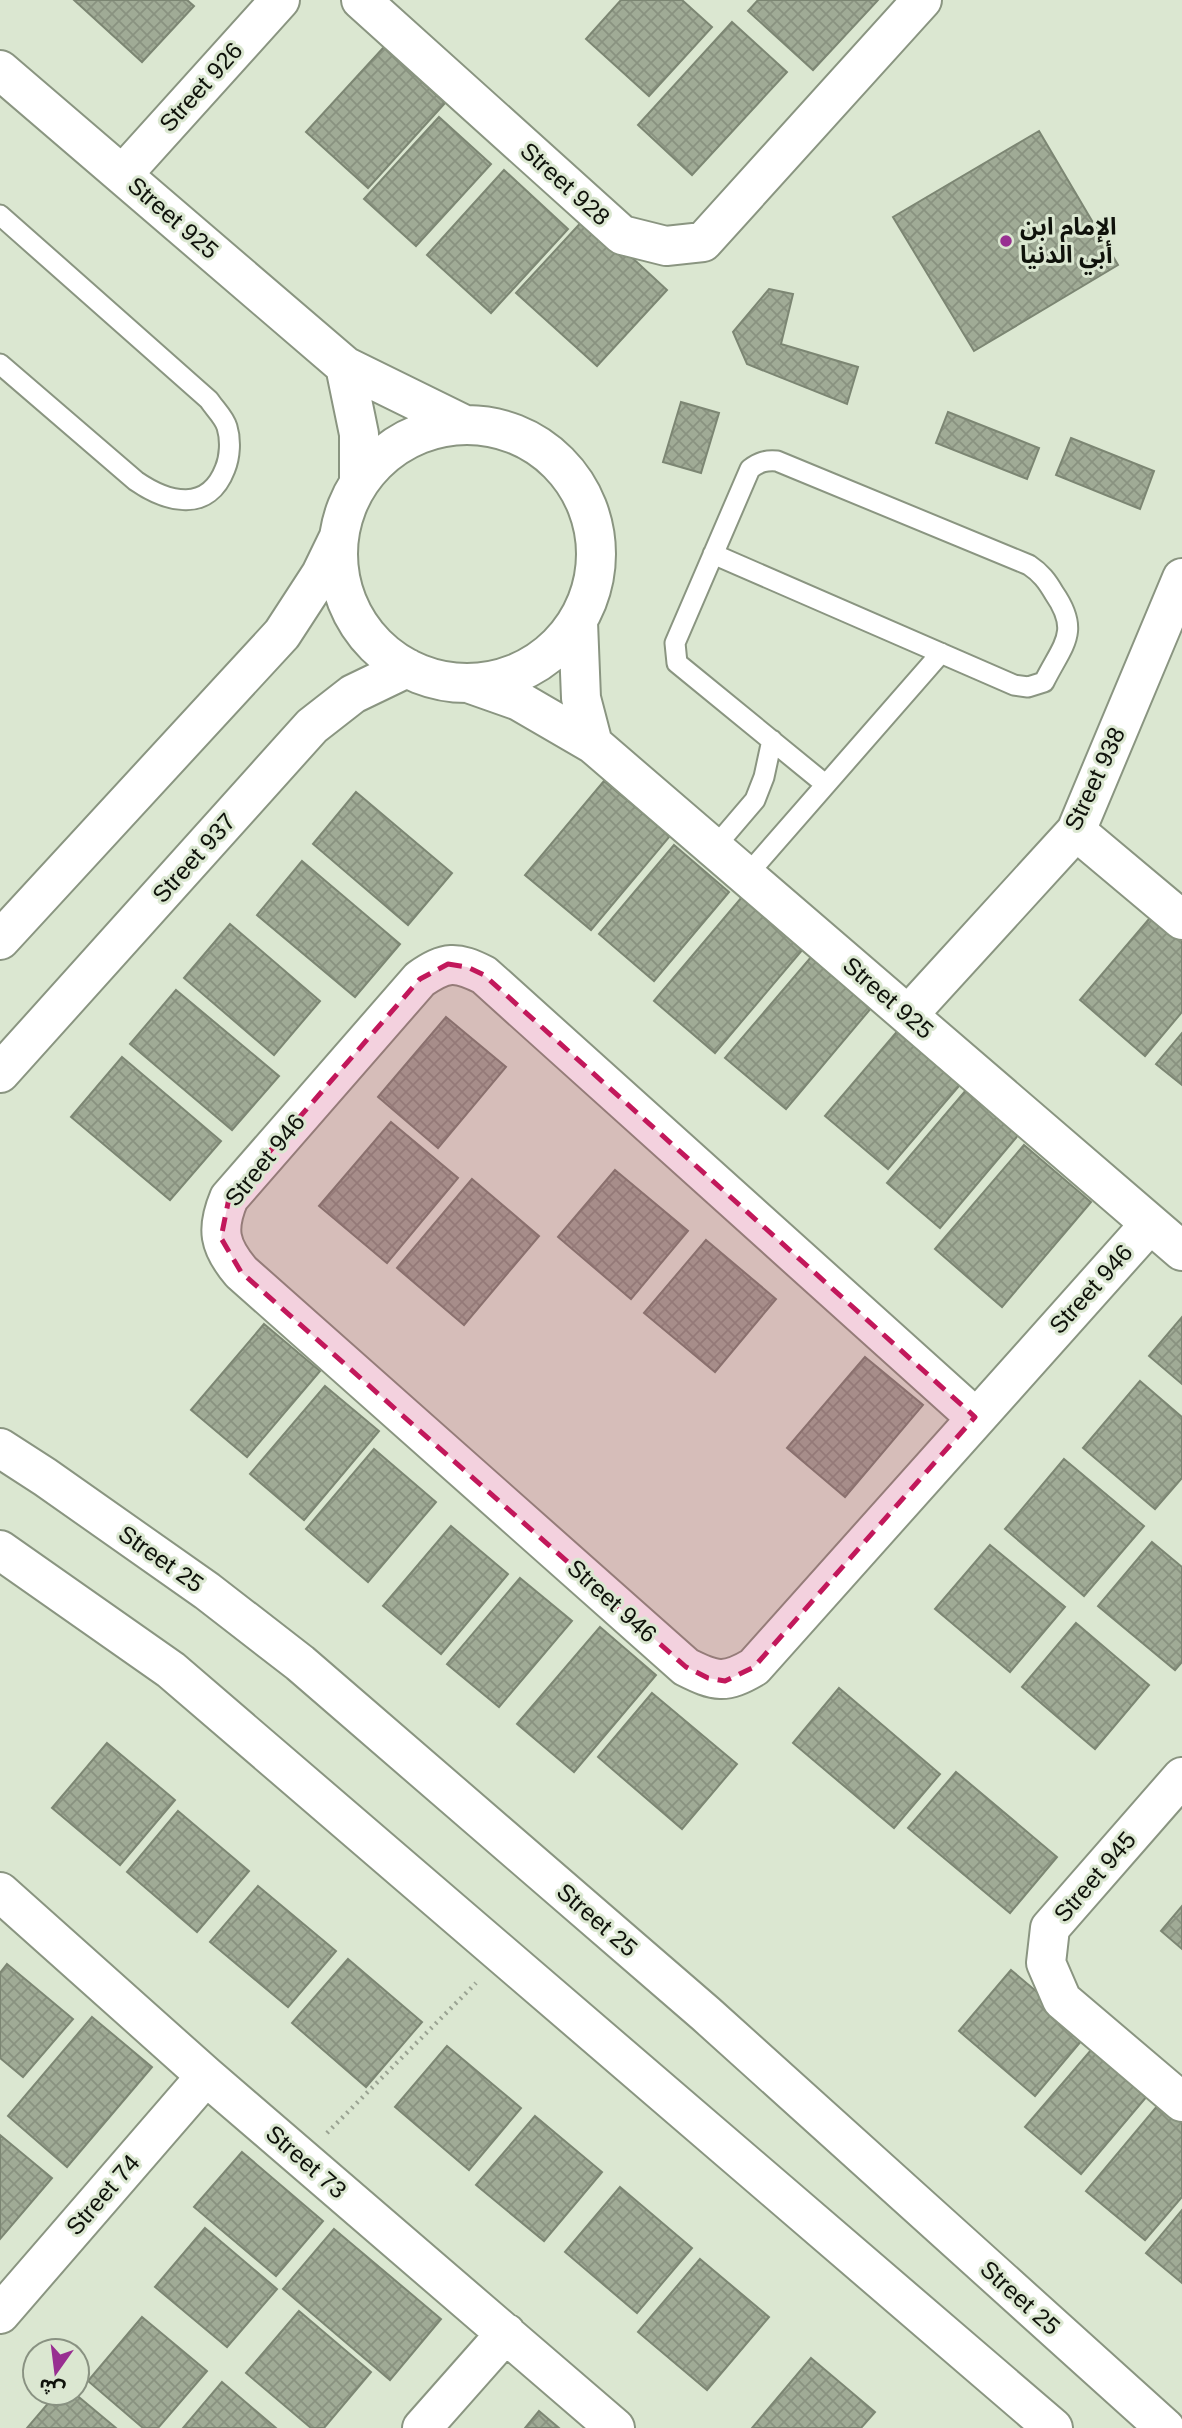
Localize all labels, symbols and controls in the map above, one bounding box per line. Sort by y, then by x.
street label: Street 926 [154,36,248,137]
street label: Street 928 [515,137,616,231]
street label: Street 925 [123,171,224,264]
place label: الإمام ابن أبي الدنيا [1020,213,1117,275]
marker: الإمام ابن أبي الدنيا [998,233,1014,249]
street label: Street 938 [1059,723,1130,835]
street label: Street 937 [147,807,241,908]
street label: Street 925 [838,951,939,1044]
street label: Street 946 [219,1108,310,1211]
street label: Street 946 [1044,1238,1138,1339]
street label: Street 25 [114,1520,209,1598]
street label: Street 946 [562,1554,663,1648]
street label: Street 945 [1048,1826,1141,1927]
street label: Street 25 [552,1877,643,1962]
street label: Street 73 [261,2119,352,2204]
street label: Street 74 [60,2149,145,2240]
street label: Street 25 [975,2255,1066,2340]
north arrow [21,2337,91,2407]
text: ش [37,2375,67,2401]

